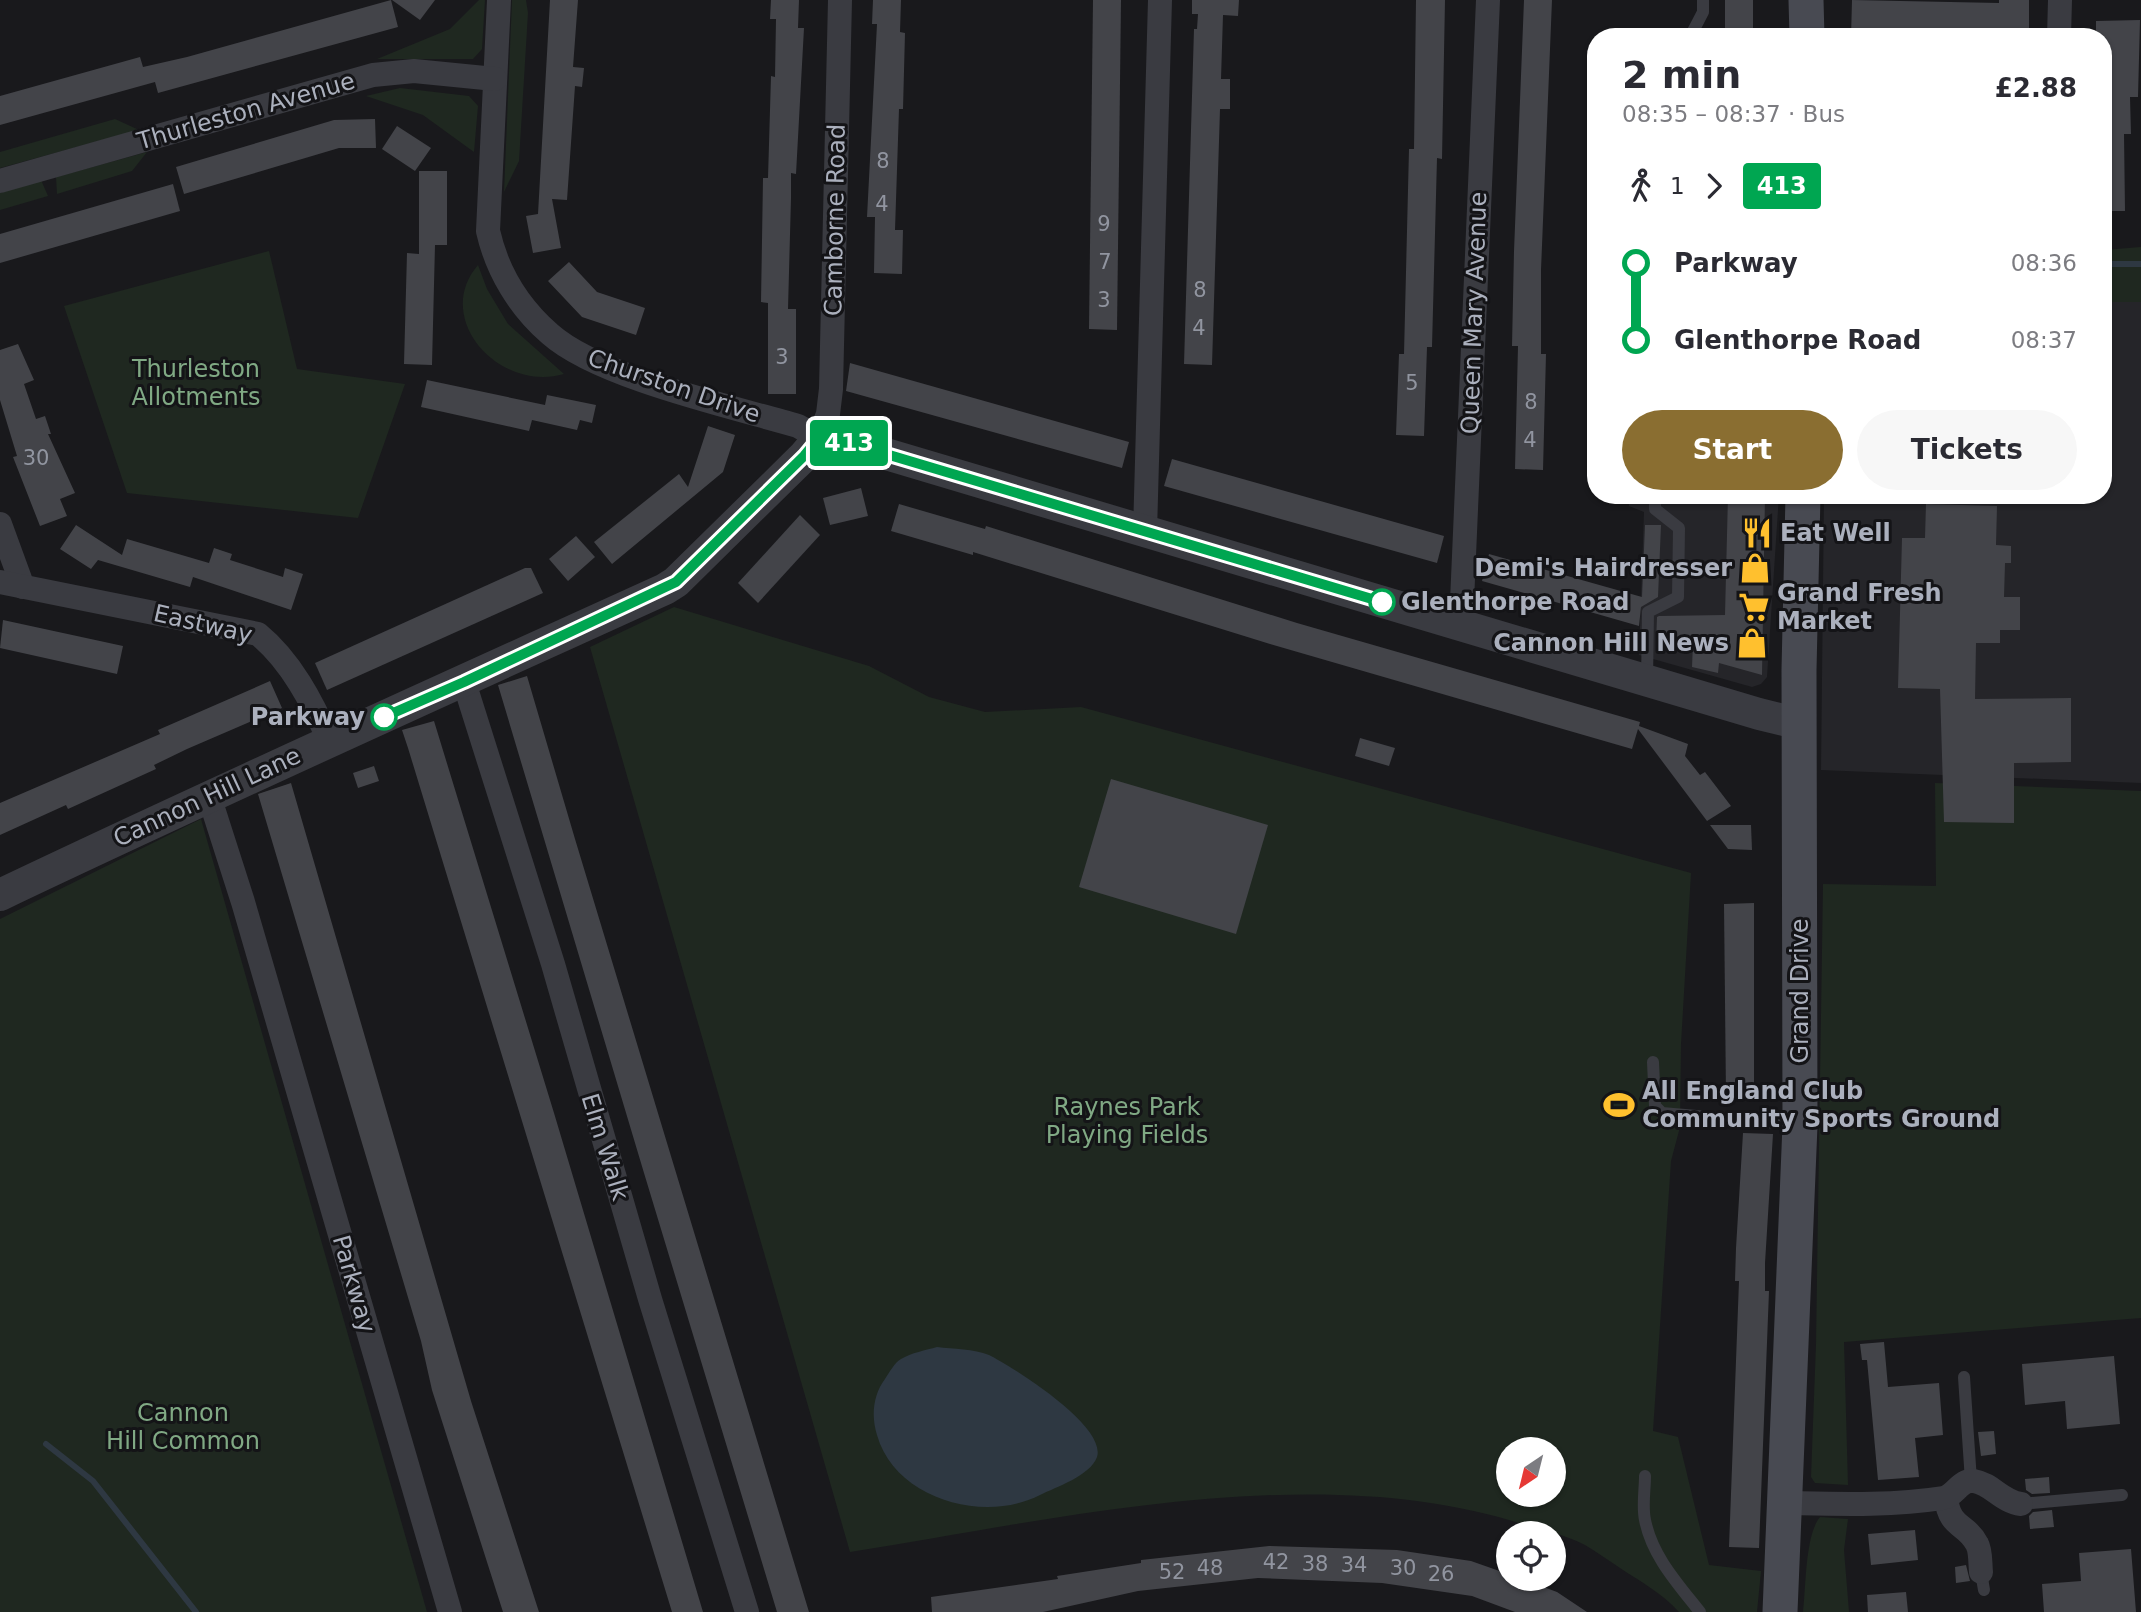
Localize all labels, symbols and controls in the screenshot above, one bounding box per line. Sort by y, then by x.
text: 2 min [1622,53,1741,97]
street label: Thurleston Avenue [133,67,358,156]
text: £2.88 [1995,73,2077,103]
text: 08:35 – 08:37 · Bus [1622,101,1845,127]
street label: Camborne Road [819,124,851,316]
house number: 8 [876,149,890,173]
icon: walk [1622,167,1660,205]
icon: forward [1695,167,1733,205]
text: 413 [1757,172,1807,200]
text: 1 [1670,173,1685,199]
street label: Queen Mary Avenue [1456,191,1492,435]
house number: 4 [875,192,889,216]
house number: 9 [1097,212,1111,236]
text: Parkway [1674,248,1798,278]
house number: 7 [1098,250,1112,274]
text: 08:36 [2011,250,2077,276]
house number: 8 [1193,278,1207,302]
house number: 3 [1097,288,1111,312]
house number: 4 [1192,316,1206,340]
text: Glenthorpe Road [1674,325,1921,355]
text: 08:37 [2011,327,2077,353]
street label: Churston Drive [584,343,764,429]
house number: 3 [775,345,789,369]
park label: Thurleston Allotments [131,355,261,411]
house number: 5 [1405,371,1419,395]
house number: 8 [1524,390,1538,414]
button: Start [1622,410,1843,490]
button: Tickets [1857,410,2077,490]
line badge: 413 [809,420,889,466]
house number: 4 [1523,428,1537,452]
text: 413 [824,429,874,457]
house number: 30 [23,446,49,470]
restaurant icon: Eat Well [1740,516,1774,550]
place label: Eat Well [1780,519,1891,547]
shop icon: Demi's Hairdresser [1738,551,1772,585]
place label: Demi's Hairdresser [1474,554,1732,582]
place label: Grand Fresh Market [1777,579,1942,635]
place label: Glenthorpe Road [1401,588,1629,616]
marker: Glenthorpe Road [1369,589,1395,615]
supermarket icon: Grand Fresh Market [1737,590,1771,624]
street label: Eastway [151,599,255,649]
shop icon: Cannon Hill News [1735,626,1769,660]
place label: Cannon Hill News [1493,629,1729,657]
place label: Parkway [251,703,365,731]
marker: Parkway [371,704,397,730]
street label: Cannon Hill Lane [109,741,305,853]
street label: Grand Drive [1786,918,1814,1064]
place label: All England Club Community Sports Ground [1642,1077,2000,1133]
sports icon: All England Club Community Sports Ground [1602,1088,1636,1122]
street label: Elm Walk [575,1090,635,1204]
park label: Raynes Park Playing Fields [1046,1093,1208,1149]
street label: Parkway [327,1232,381,1336]
park label: Cannon Hill Common [106,1399,260,1455]
north arrow [1496,1437,1566,1507]
map controls [1496,1437,1566,1591]
button: locate [1496,1521,1566,1591]
house number: 42 [1263,1550,1289,1574]
house number: 38 [1302,1552,1328,1576]
house number: 34 [1341,1553,1367,1577]
house number: 48 [1197,1556,1223,1580]
house number: 30 [1390,1556,1416,1580]
house number: 52 [1159,1560,1185,1584]
house number: 26 [1428,1562,1454,1586]

